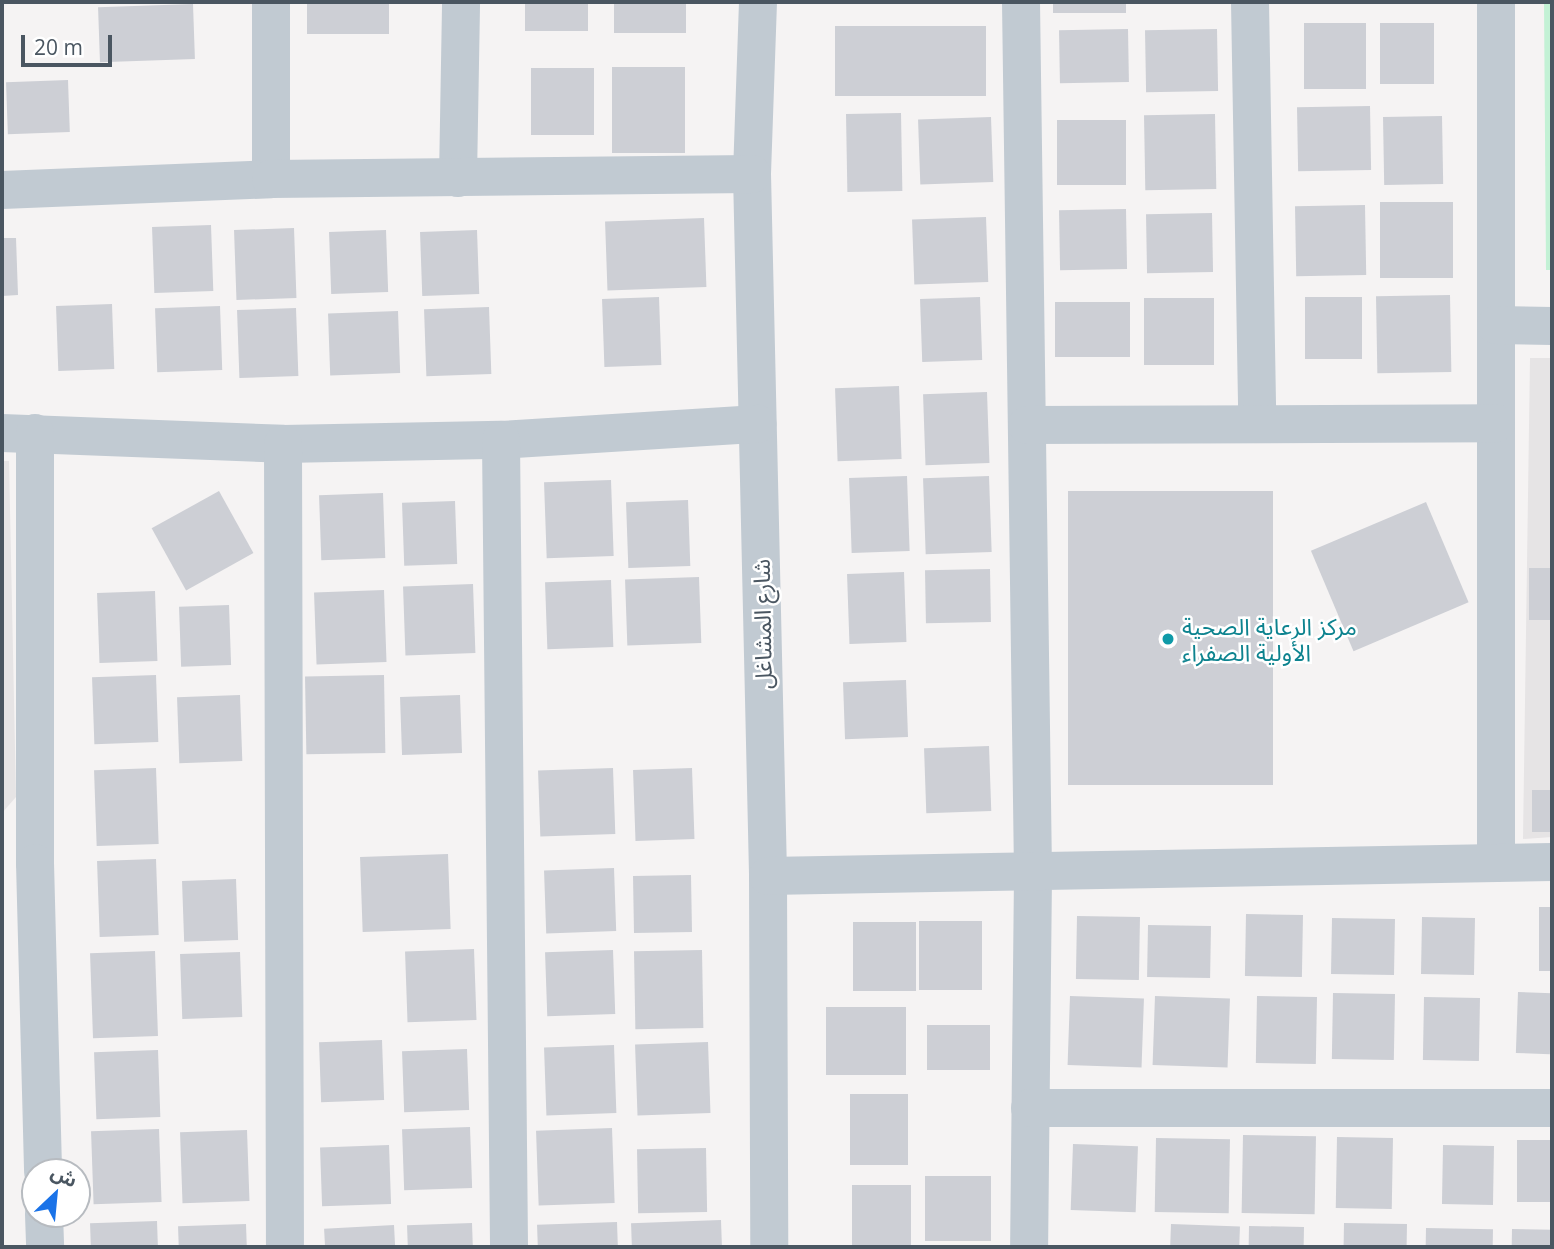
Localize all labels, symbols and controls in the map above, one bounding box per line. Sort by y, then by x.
scale bar [24,21,116,65]
text: 20 m [34,33,83,61]
street label: شارع المشاغل [747,559,777,689]
place label: مركز الرعاية الصحية الأولية الصفراء [1182,612,1357,666]
marker: مركز الرعاية الصحية الأولية الصفراء [1160,631,1176,647]
north arrow [21,1158,91,1228]
text: ش [47,1159,82,1193]

